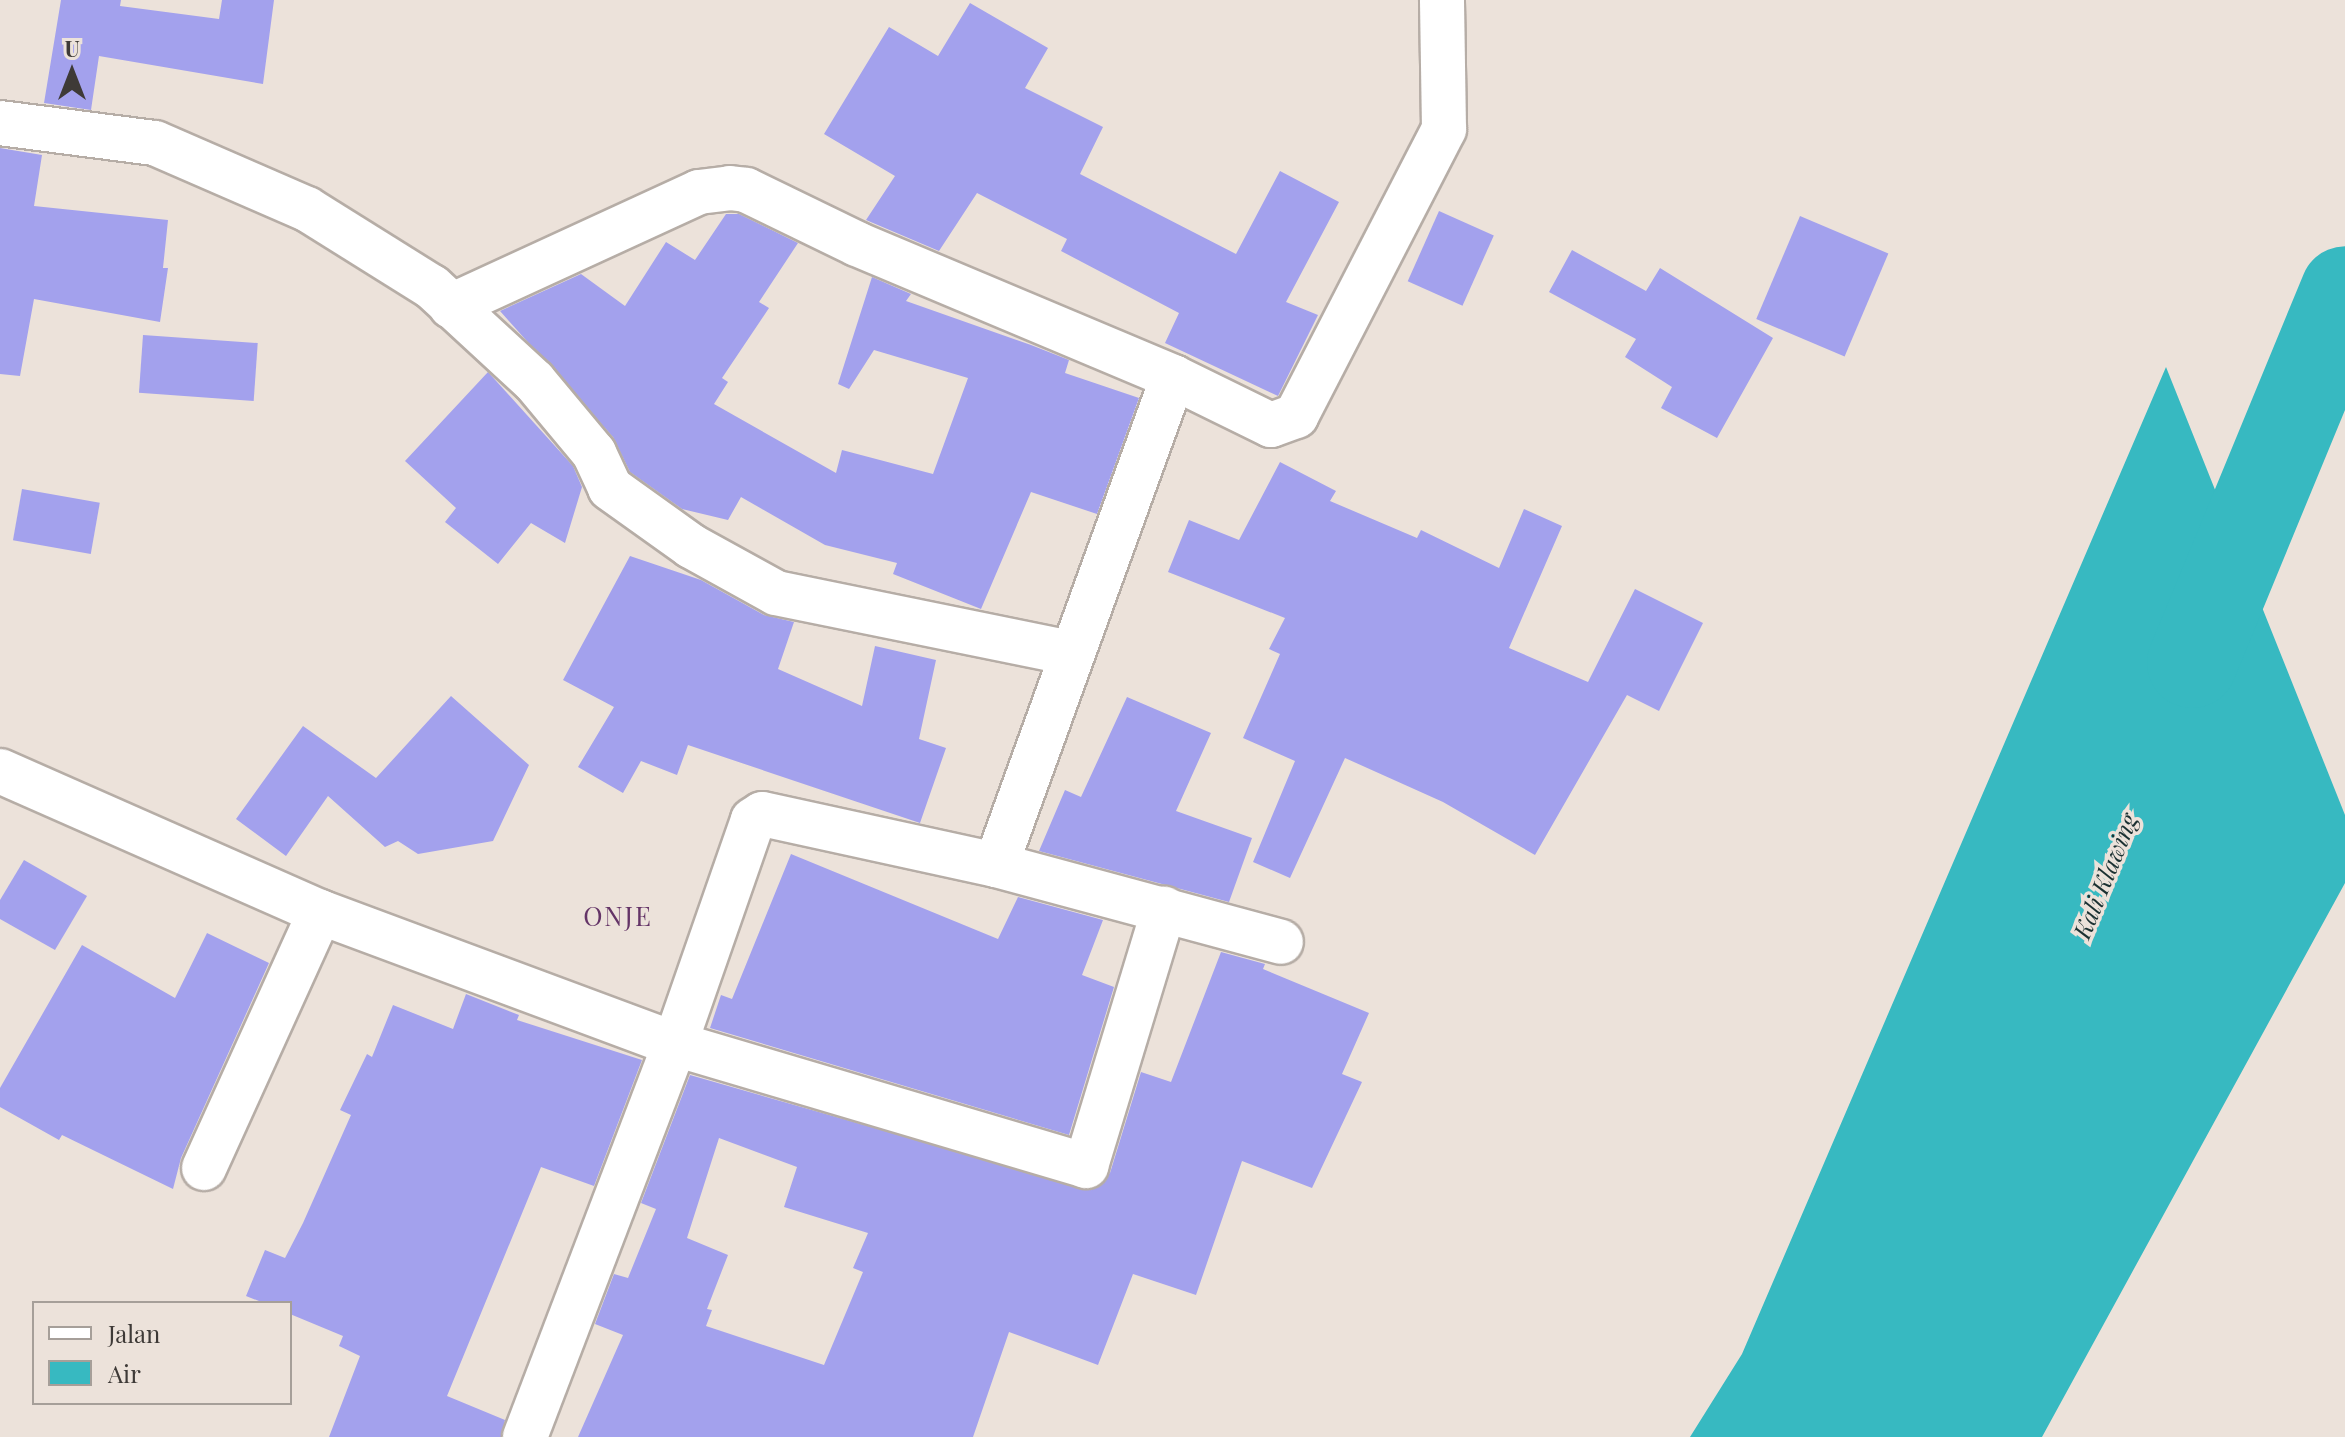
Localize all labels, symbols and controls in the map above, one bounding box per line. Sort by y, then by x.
north arrow [32,32,112,112]
text: U [64,33,80,63]
water label: Kali Klawing [2067,809,2143,943]
district label: ONJE [583,900,653,932]
legend [32,1301,292,1405]
text: Jalan [108,1317,160,1349]
text: Air [108,1357,141,1389]

